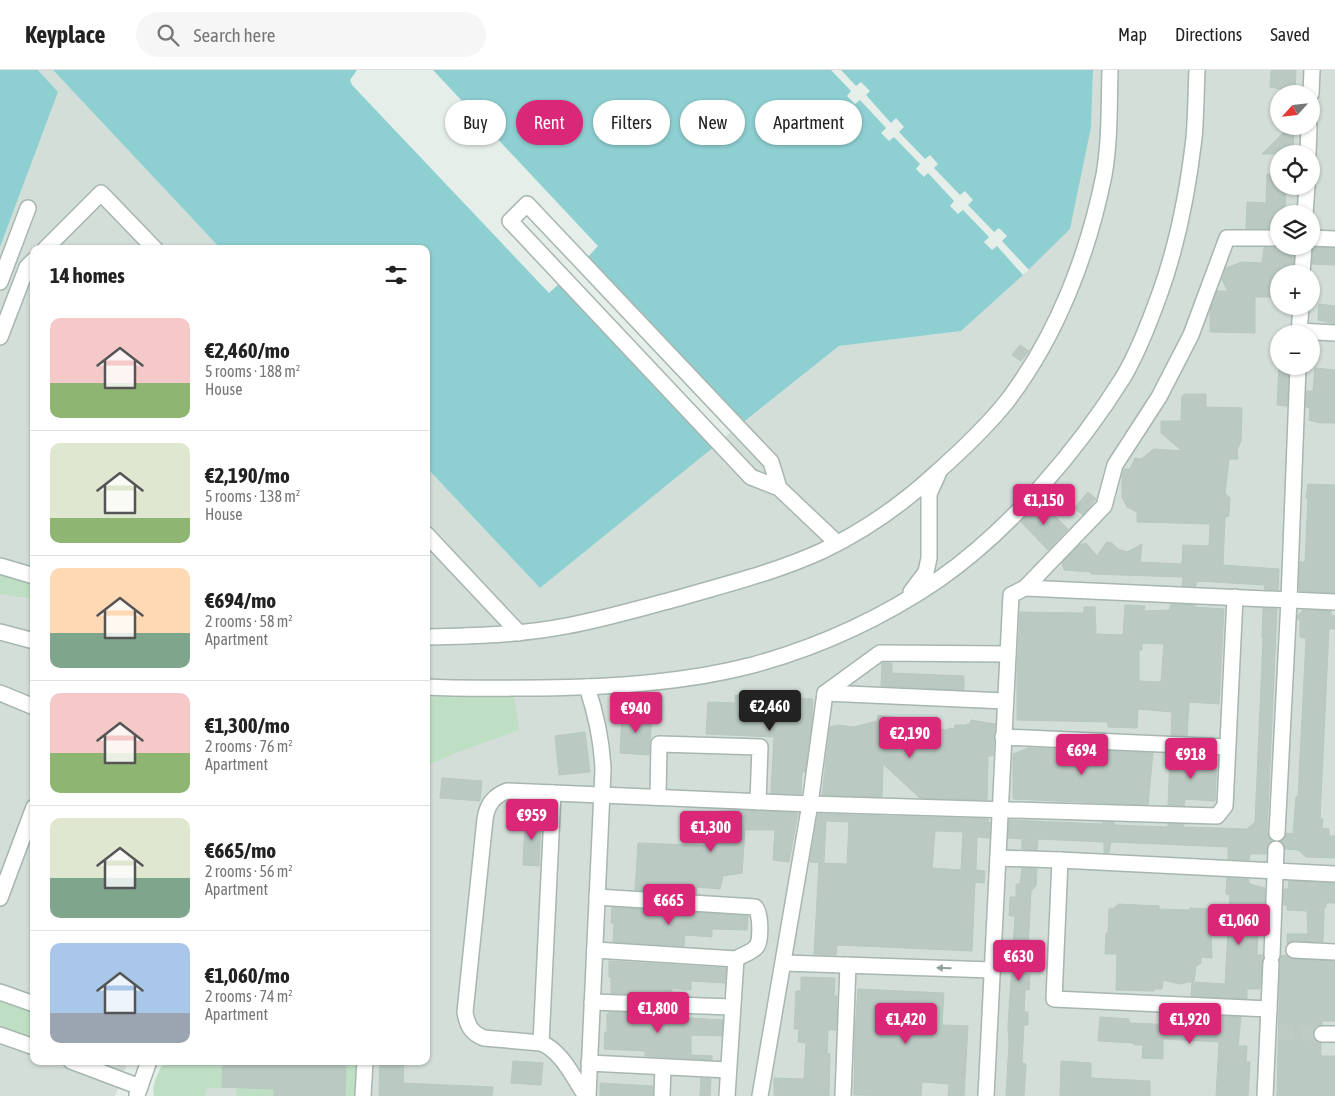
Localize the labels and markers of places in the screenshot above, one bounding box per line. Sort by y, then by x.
pin: €1,150 [1003,484,1085,526]
pin: €2,460 [729,690,811,732]
pin: €940 [606,692,666,734]
pin: €2,190 [869,716,951,759]
pin: €694 [1052,734,1112,776]
pin: €918 [1161,738,1221,780]
pin: €959 [502,798,562,841]
pin: €1,300 [670,810,752,853]
pin: €665 [639,884,699,926]
pin: €1,060 [1198,904,1280,946]
pin: €630 [989,940,1049,982]
pin: €1,800 [617,992,699,1034]
pin: €1,420 [865,1002,947,1045]
pin: €1,920 [1149,1002,1231,1045]

